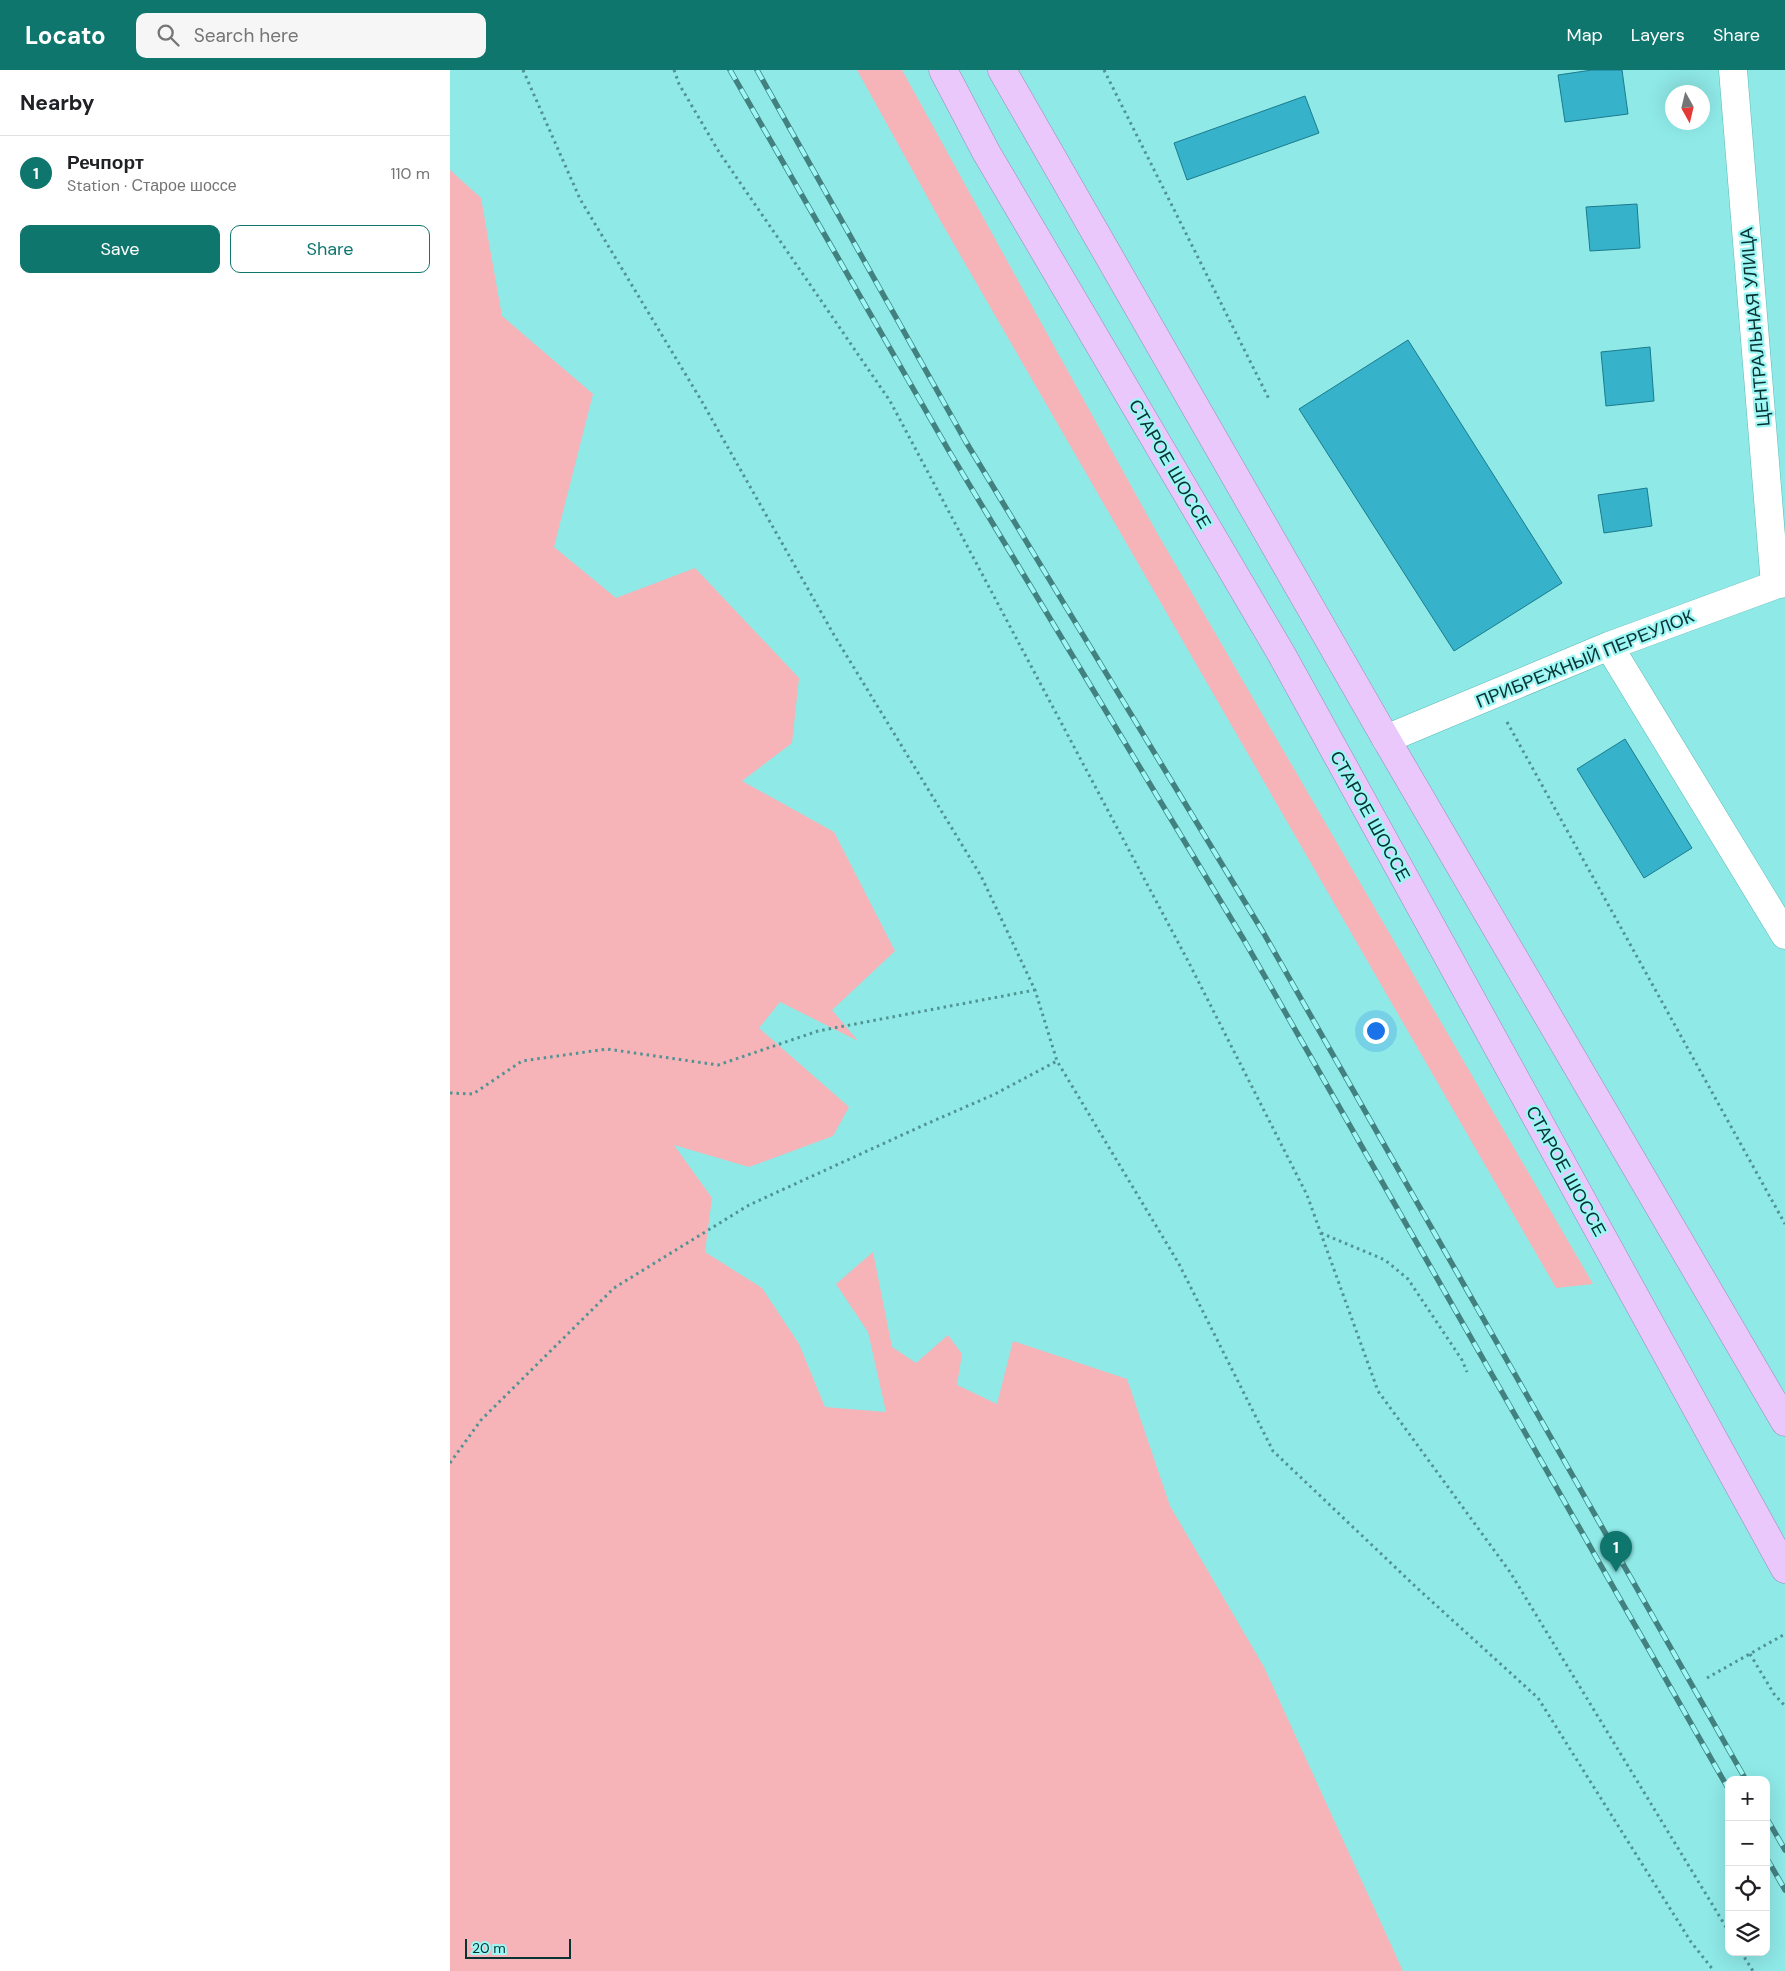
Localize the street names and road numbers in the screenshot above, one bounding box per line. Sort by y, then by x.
street label: ЦЕНТРАЛЬНАЯ УЛИЦА [1734,226,1776,428]
street label: СТАРОЕ ШОССЕ [1123,395,1217,533]
street label: ПРИБРЕЖНЫЙ ПЕРЕУЛОК [1472,604,1698,714]
street label: СТАРОЕ ШОССЕ [1324,746,1416,886]
street label: СТАРОЕ ШОССЕ [1520,1101,1612,1241]

